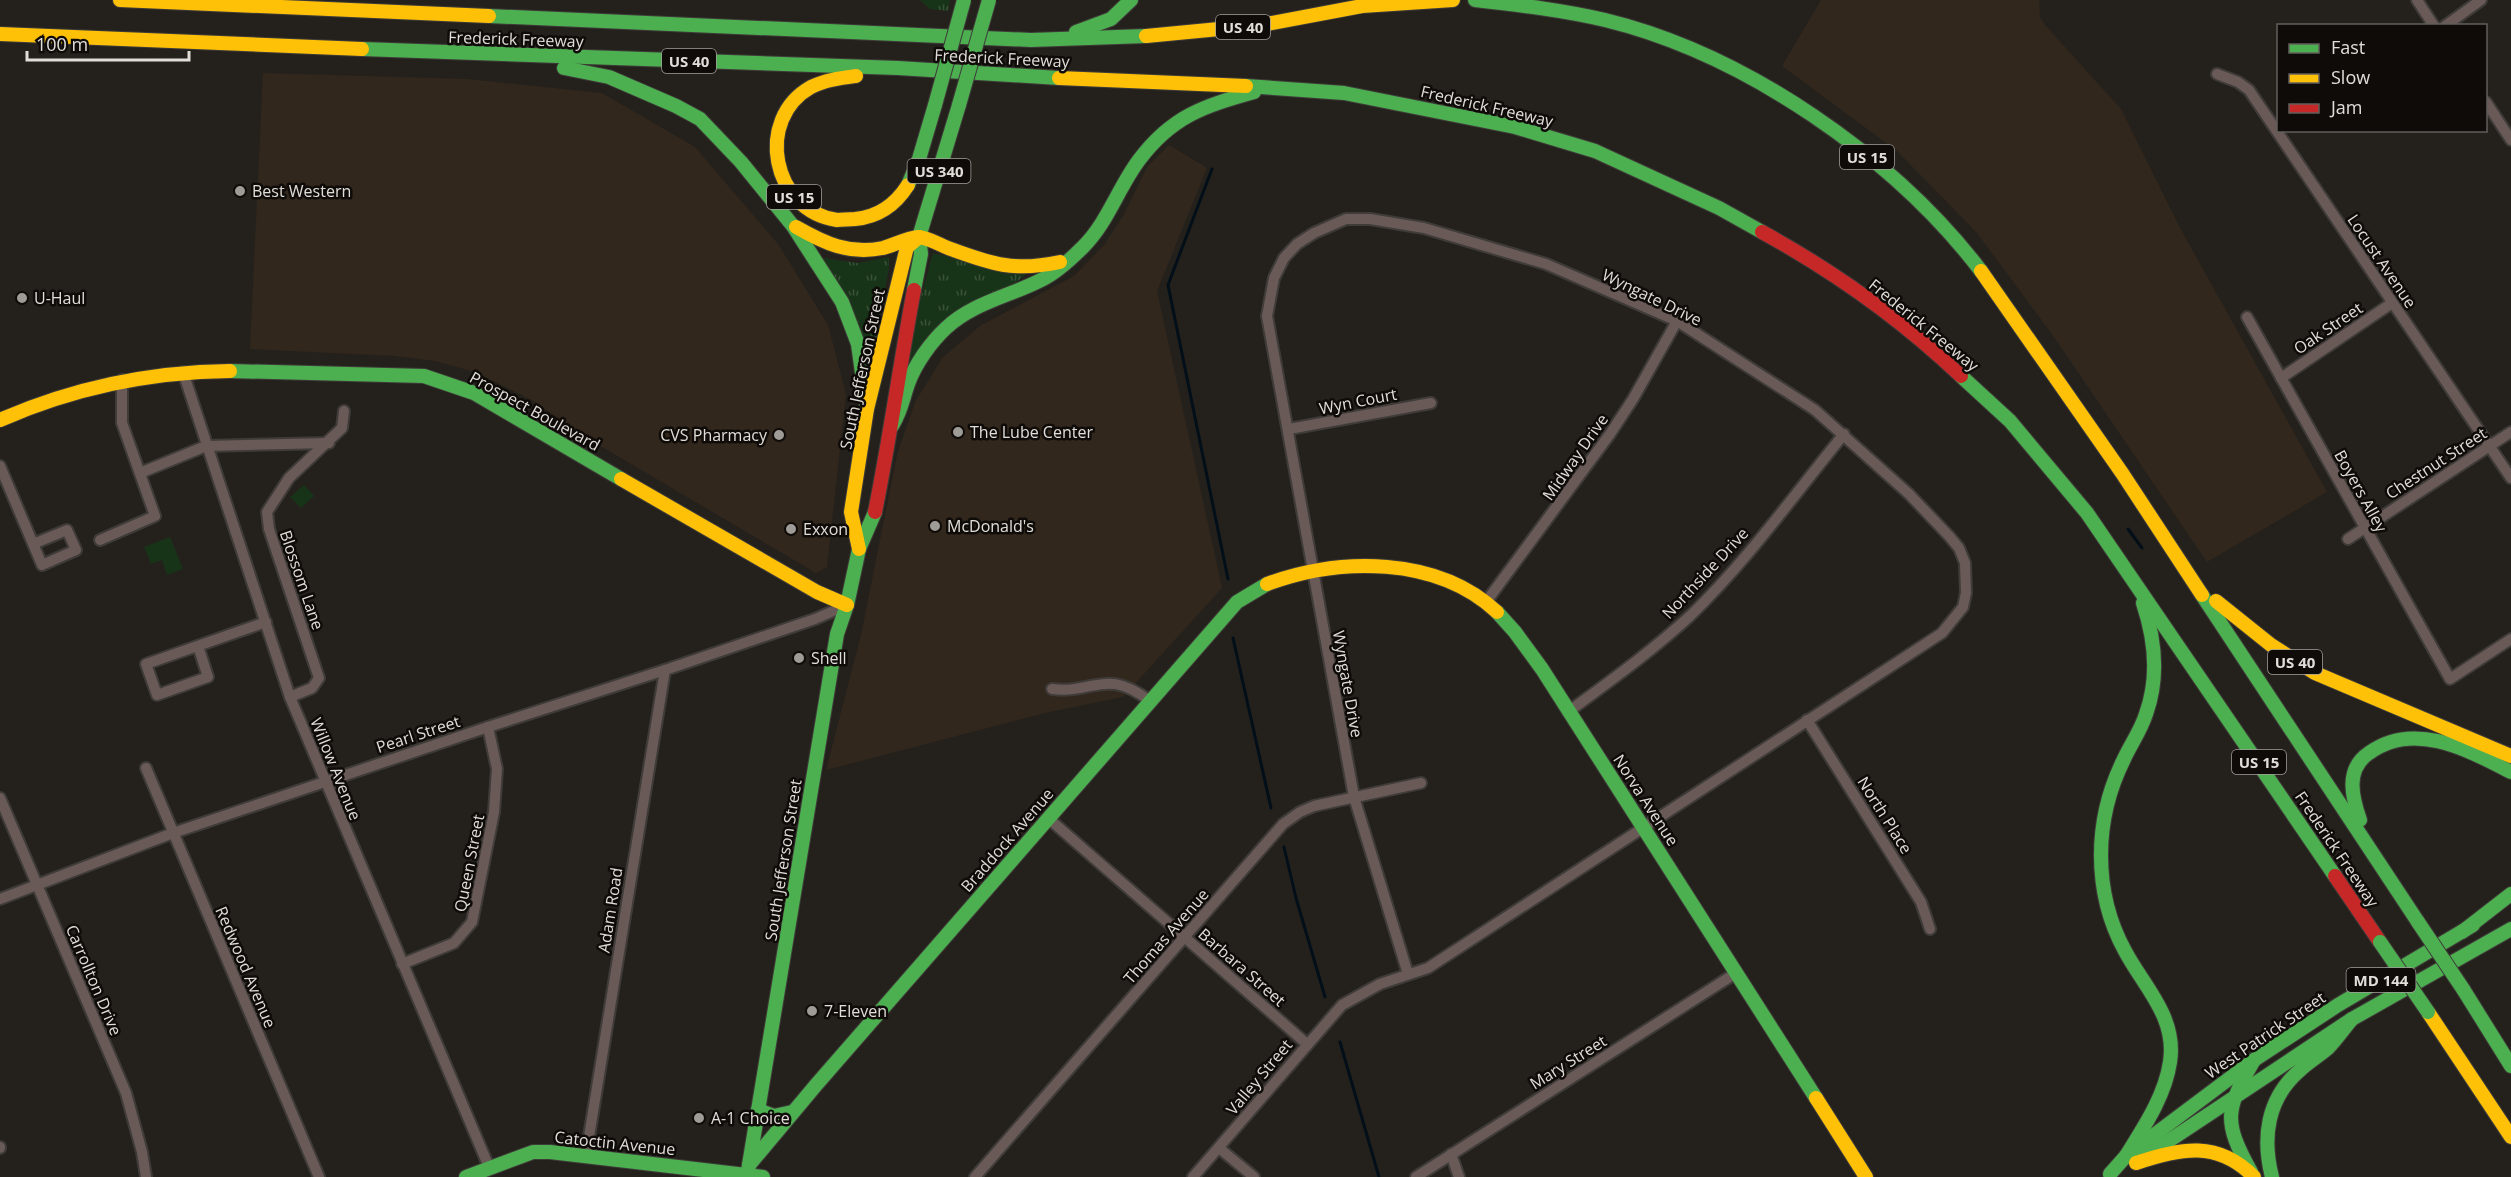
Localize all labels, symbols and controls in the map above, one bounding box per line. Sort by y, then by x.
road number: US 40 [1216,15,1270,39]
scale bar [27,24,189,62]
legend [2277,24,2487,132]
street label: Frederick Freeway [448,26,585,52]
text: 100 m [36,32,88,56]
text: Fast [2331,35,2365,59]
street label: Frederick Freeway [934,43,1071,73]
road number: US 40 [662,49,716,73]
text: Slow [2331,65,2370,89]
street label: Frederick Freeway [1419,80,1556,132]
text: Jam [2329,95,2363,119]
road number: US 15 [1840,145,1894,169]
road number: US 340 [908,159,970,183]
place label: Best Western [252,180,351,202]
marker: Best Western [233,184,247,198]
road number: US 15 [767,185,821,209]
street label: Locust Avenue [2343,210,2422,312]
street label: Wyngate Drive [1599,263,1705,331]
street label: Frederick Freeway [1864,274,1984,377]
place label: U-Haul [34,287,85,309]
street label: South Jefferson Street [834,287,890,451]
marker: U-Haul [15,291,29,305]
street label: Oak Street [2289,297,2367,359]
street label: Prospect Boulevard [466,366,604,456]
street label: Wyn Court [1317,383,1399,419]
street label: Midway Drive [1537,409,1613,505]
place label: The Lube Center [970,421,1093,443]
street label: Chestnut Street [2381,422,2491,504]
place label: CVS Pharmacy [660,424,768,446]
marker: The Lube Center [951,425,965,439]
marker: CVS Pharmacy [772,428,786,442]
street label: Boyers Alley [2329,446,2393,537]
place label: McDonald's [947,515,1034,537]
place label: Exxon [803,518,848,540]
marker: McDonald's [928,519,942,533]
marker: Exxon [784,522,798,536]
street label: Northside Drive [1657,523,1753,623]
street label: Blossom Lane [275,527,329,633]
street label: Wyngate Drive [1328,629,1368,739]
place label: Shell [811,647,847,669]
road number: US 40 [2268,650,2322,674]
marker: Shell [792,651,806,665]
street label: Pearl Street [373,710,463,758]
street label: Willow Avenue [305,714,367,824]
street label: Norva Avenue [1608,750,1684,850]
road number: US 15 [2232,750,2286,774]
street label: North Place [1853,772,1917,858]
street label: South Jefferson Street [759,777,807,942]
street label: Braddock Avenue [956,783,1058,897]
street label: Frederick Freeway [2290,787,2385,912]
street label: Queen Street [449,812,489,914]
street label: Adam Road [592,866,628,954]
street label: Thomas Avenue [1119,884,1213,988]
street label: Redwood Avenue [210,903,282,1031]
street label: Carrollton Drive [61,921,127,1039]
street label: Barbara Street [1194,923,1290,1011]
road number: MD 144 [2346,968,2416,992]
street label: West Patrick Street [2200,986,2330,1084]
place label: 7-Eleven [824,1000,887,1022]
marker: 7-Eleven [805,1004,819,1018]
street label: Mary Street [1525,1030,1611,1094]
street label: Valley Street [1221,1034,1297,1119]
place label: A-1 Choice [711,1107,790,1129]
marker: A-1 Choice [692,1111,706,1125]
street label: Catoctin Avenue [553,1126,677,1160]

